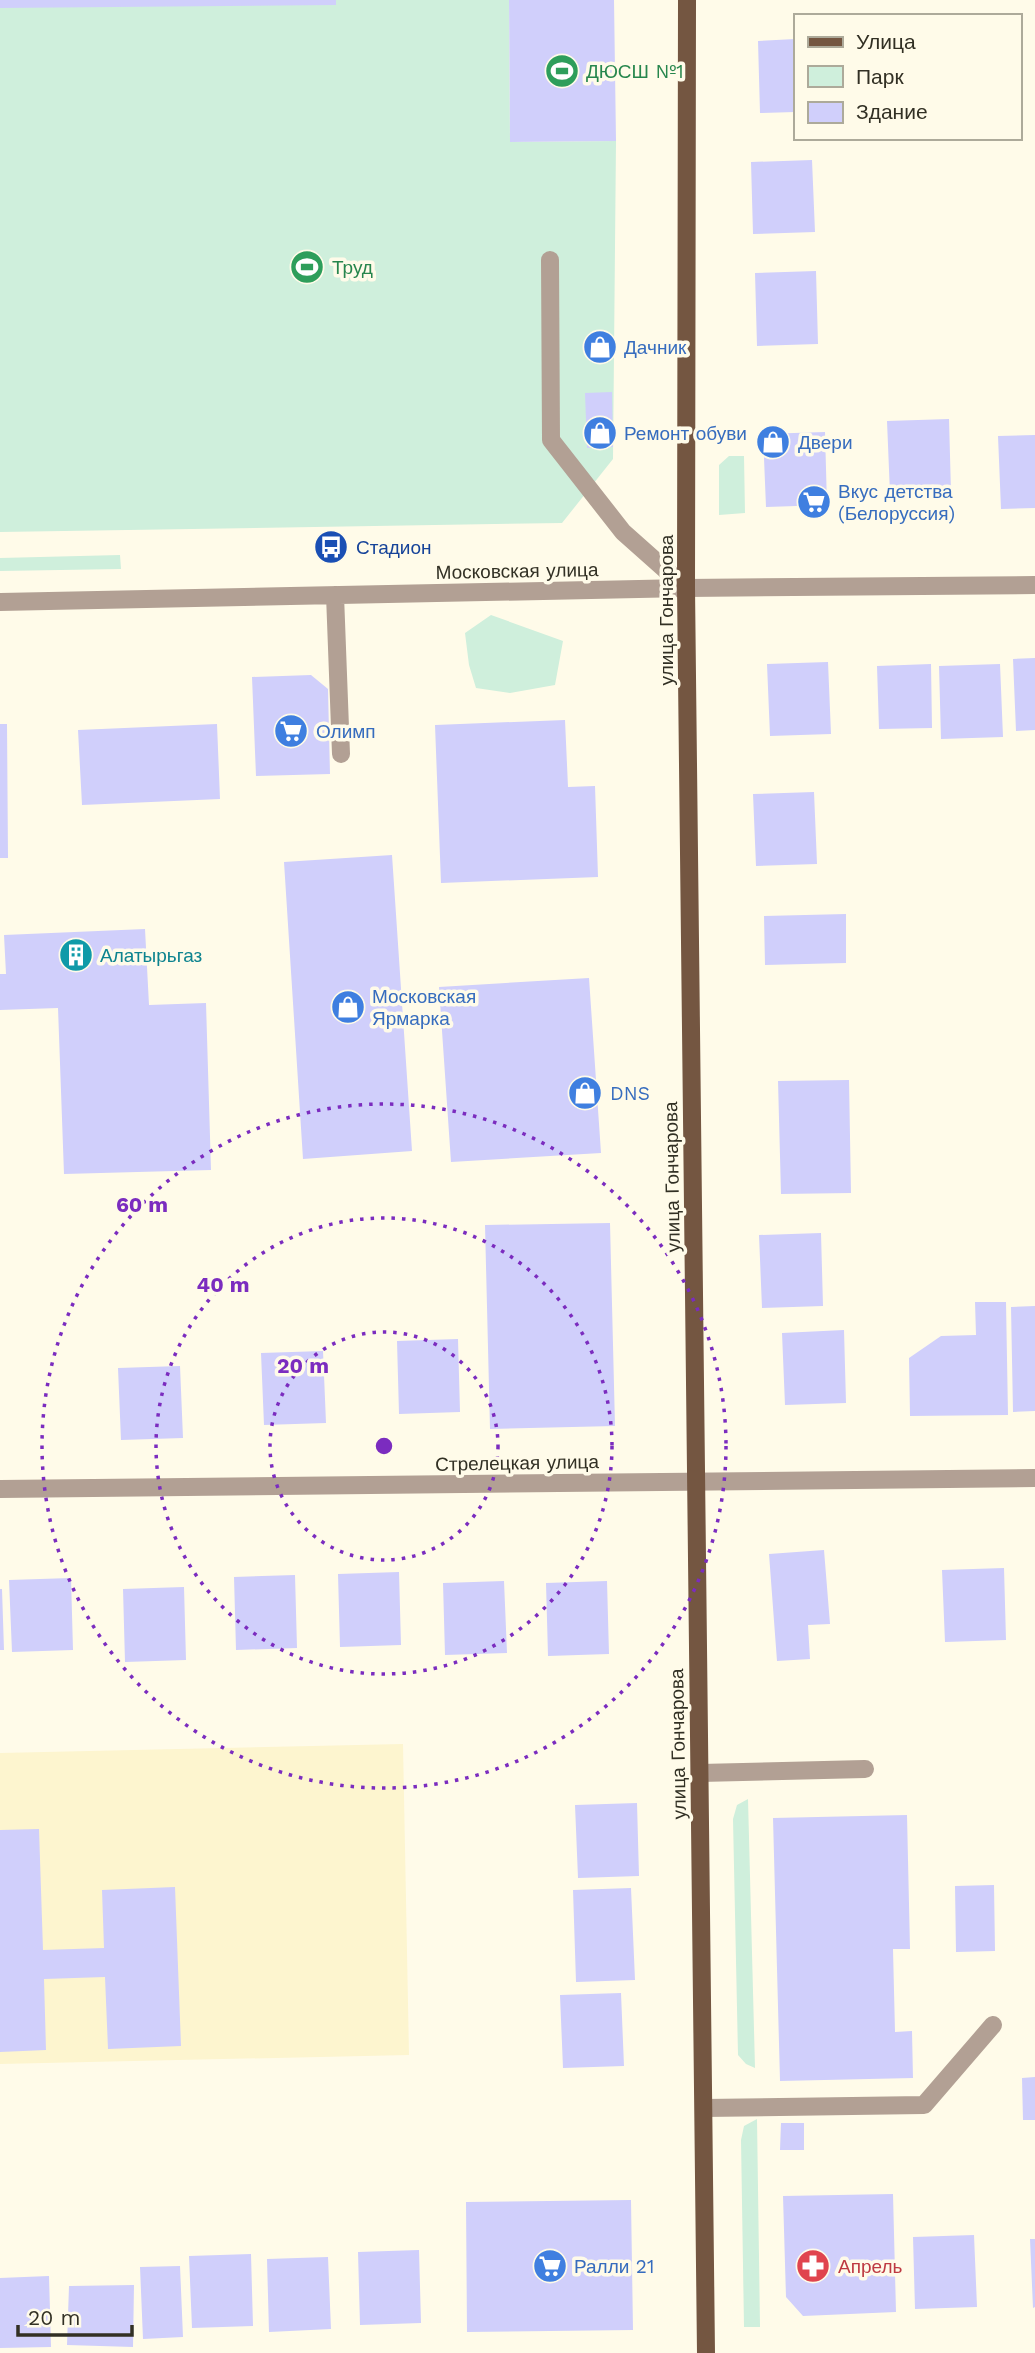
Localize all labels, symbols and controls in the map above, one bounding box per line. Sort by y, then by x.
legend [794,14,1021,140]
text: Улица [856,29,916,54]
sports icon: ДЮСШ №1 [543,52,581,90]
place label: ДЮСШ №1 [586,60,684,83]
text: Парк [856,64,904,89]
text: Здание [856,99,928,124]
sports icon: Труд [288,248,326,286]
place label: Труд [332,256,373,279]
shop icon: Дачник [581,328,619,366]
place label: Дачник [624,336,687,359]
shop icon: Ремонт обуви [581,414,619,452]
place label: Ремонт обуви [624,422,747,445]
shop icon: Двери [754,423,792,461]
place label: Двери [798,431,853,454]
place label: Вкус детства (Белоруссия) [838,480,955,525]
supermarket icon: Вкус детства (Белоруссия) [795,483,833,521]
bus stop icon: Стадион [312,528,350,566]
street label: улица Гончарова [655,534,678,685]
place label: Стадион [356,536,432,559]
street label: Московская улица [435,558,599,584]
supermarket icon: Олимп [272,712,310,750]
place label: Олимп [316,720,376,743]
building icon: Алатырьгаз [57,936,95,974]
place label: Алатырьгаз [100,944,202,967]
place label: Московская Ярмарка [372,985,476,1030]
shop icon: Московская Ярмарка [329,988,367,1026]
shop icon: DNS [566,1074,604,1112]
place label: DNS [610,1082,650,1105]
street label: улица Гончарова [659,1101,685,1253]
text: 60 m [116,1192,168,1217]
text: 40 m [197,1272,249,1297]
text: 20 m [277,1353,329,1378]
centre of rings [372,1434,396,1458]
street label: Стрелецкая улица [435,1450,599,1476]
street label: улица Гончарова [665,1668,691,1820]
supermarket icon: Ралли 21 [531,2247,569,2285]
pharmacy icon: Апрель [794,2247,832,2285]
place label: Ралли 21 [574,2255,654,2278]
place label: Апрель [838,2255,903,2278]
scale bar [18,2294,131,2338]
text: 20 m [28,2305,80,2330]

